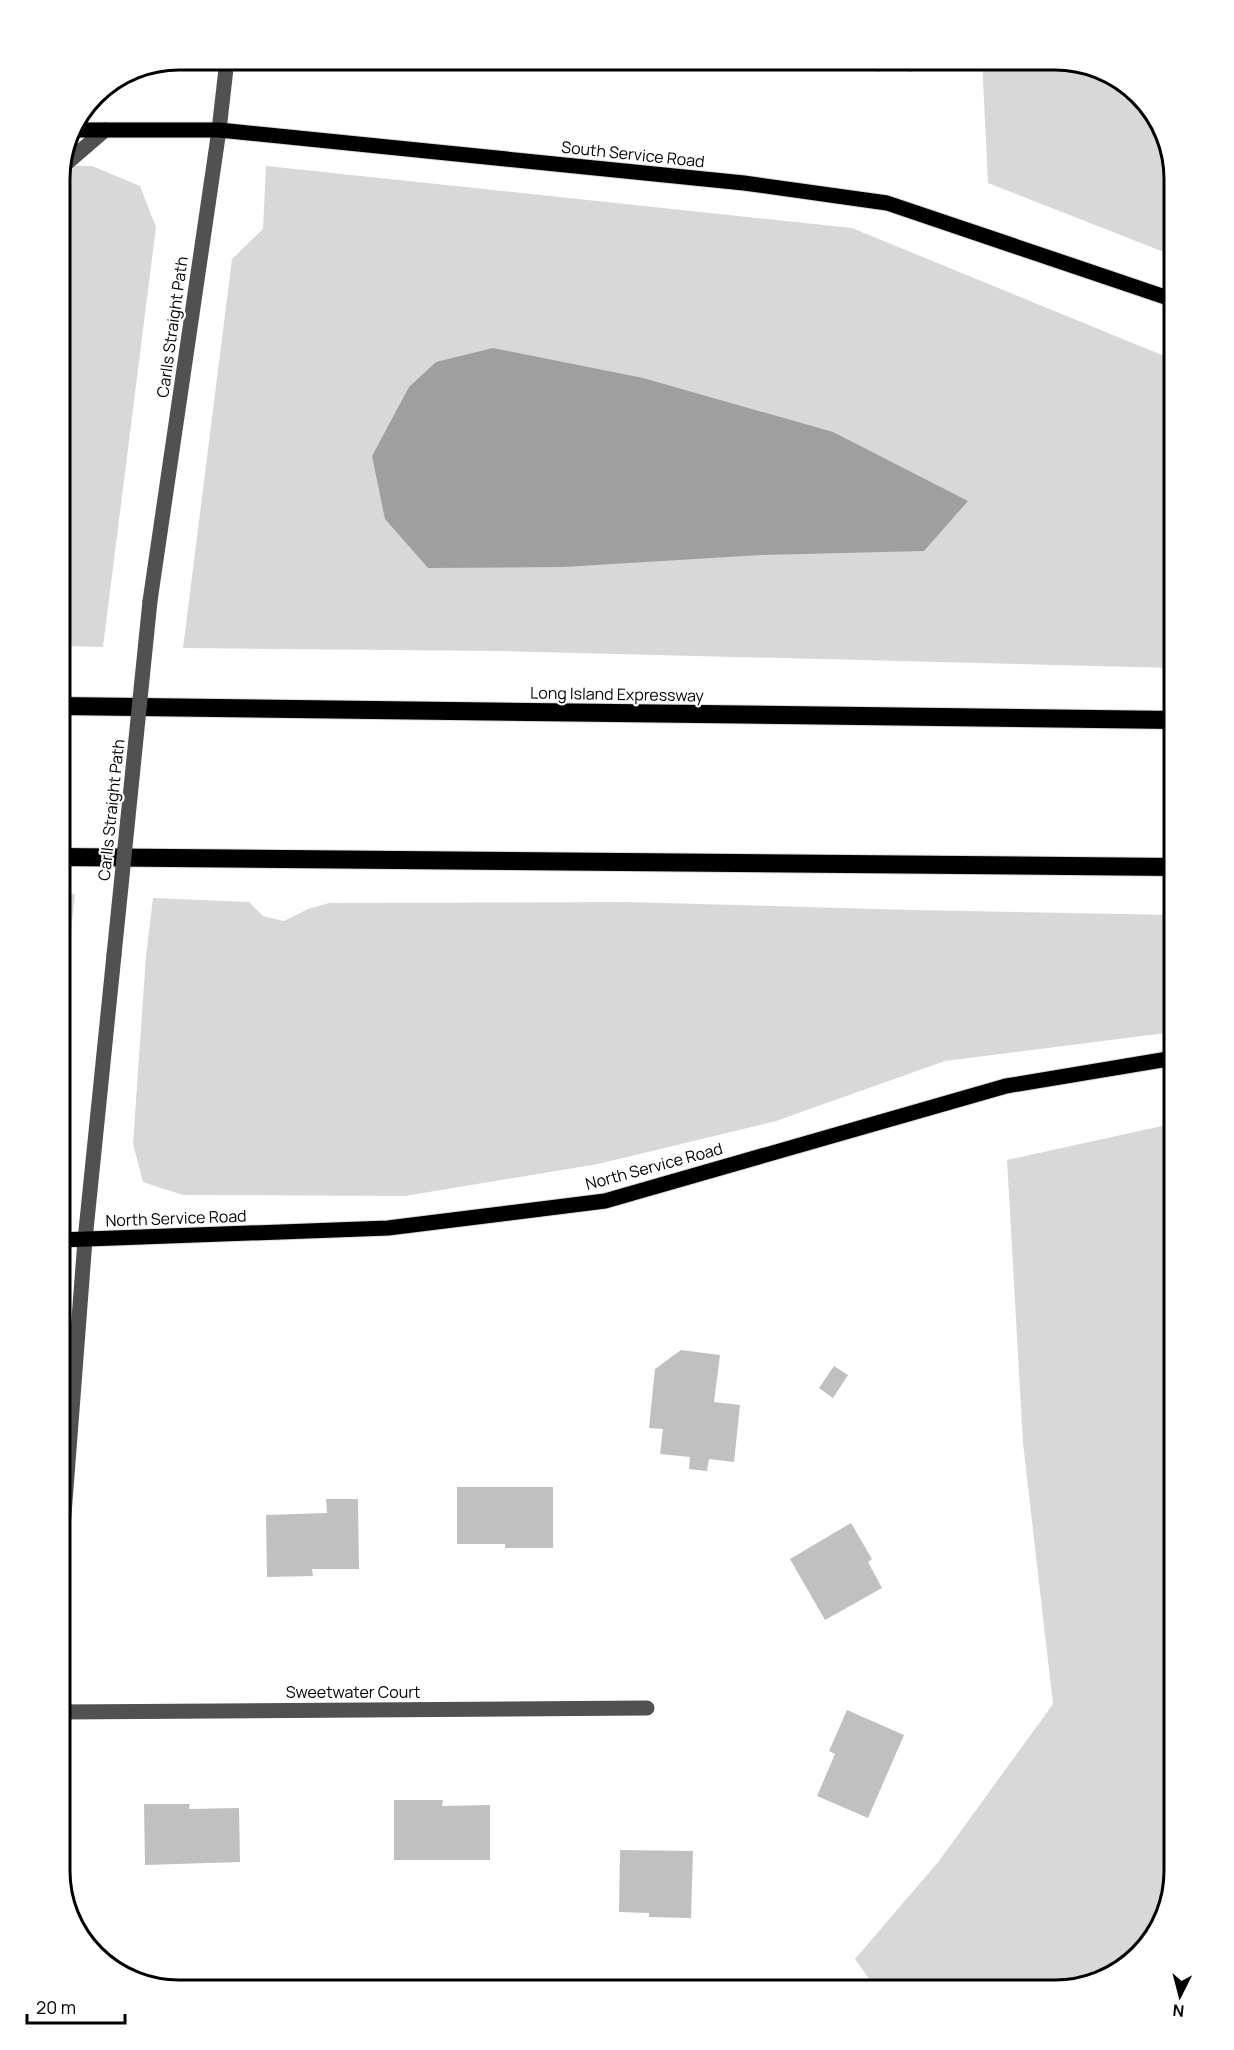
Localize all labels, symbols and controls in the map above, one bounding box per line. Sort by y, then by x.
street label: South Service Road [560,136,706,172]
street label: Carlls Straight Path [151,255,193,399]
street label: Long Island Expressway [530,681,705,707]
street label: Carlls Straight Path [93,738,129,882]
street label: North Service Road [583,1137,725,1195]
street label: North Service Road [105,1205,247,1231]
street label: Sweetwater Court [286,1681,420,1703]
north arrow [1150,1966,1210,2026]
scale bar [27,1987,124,2025]
text: 20 m [36,1995,76,2019]
text: N [1172,1999,1185,2022]

